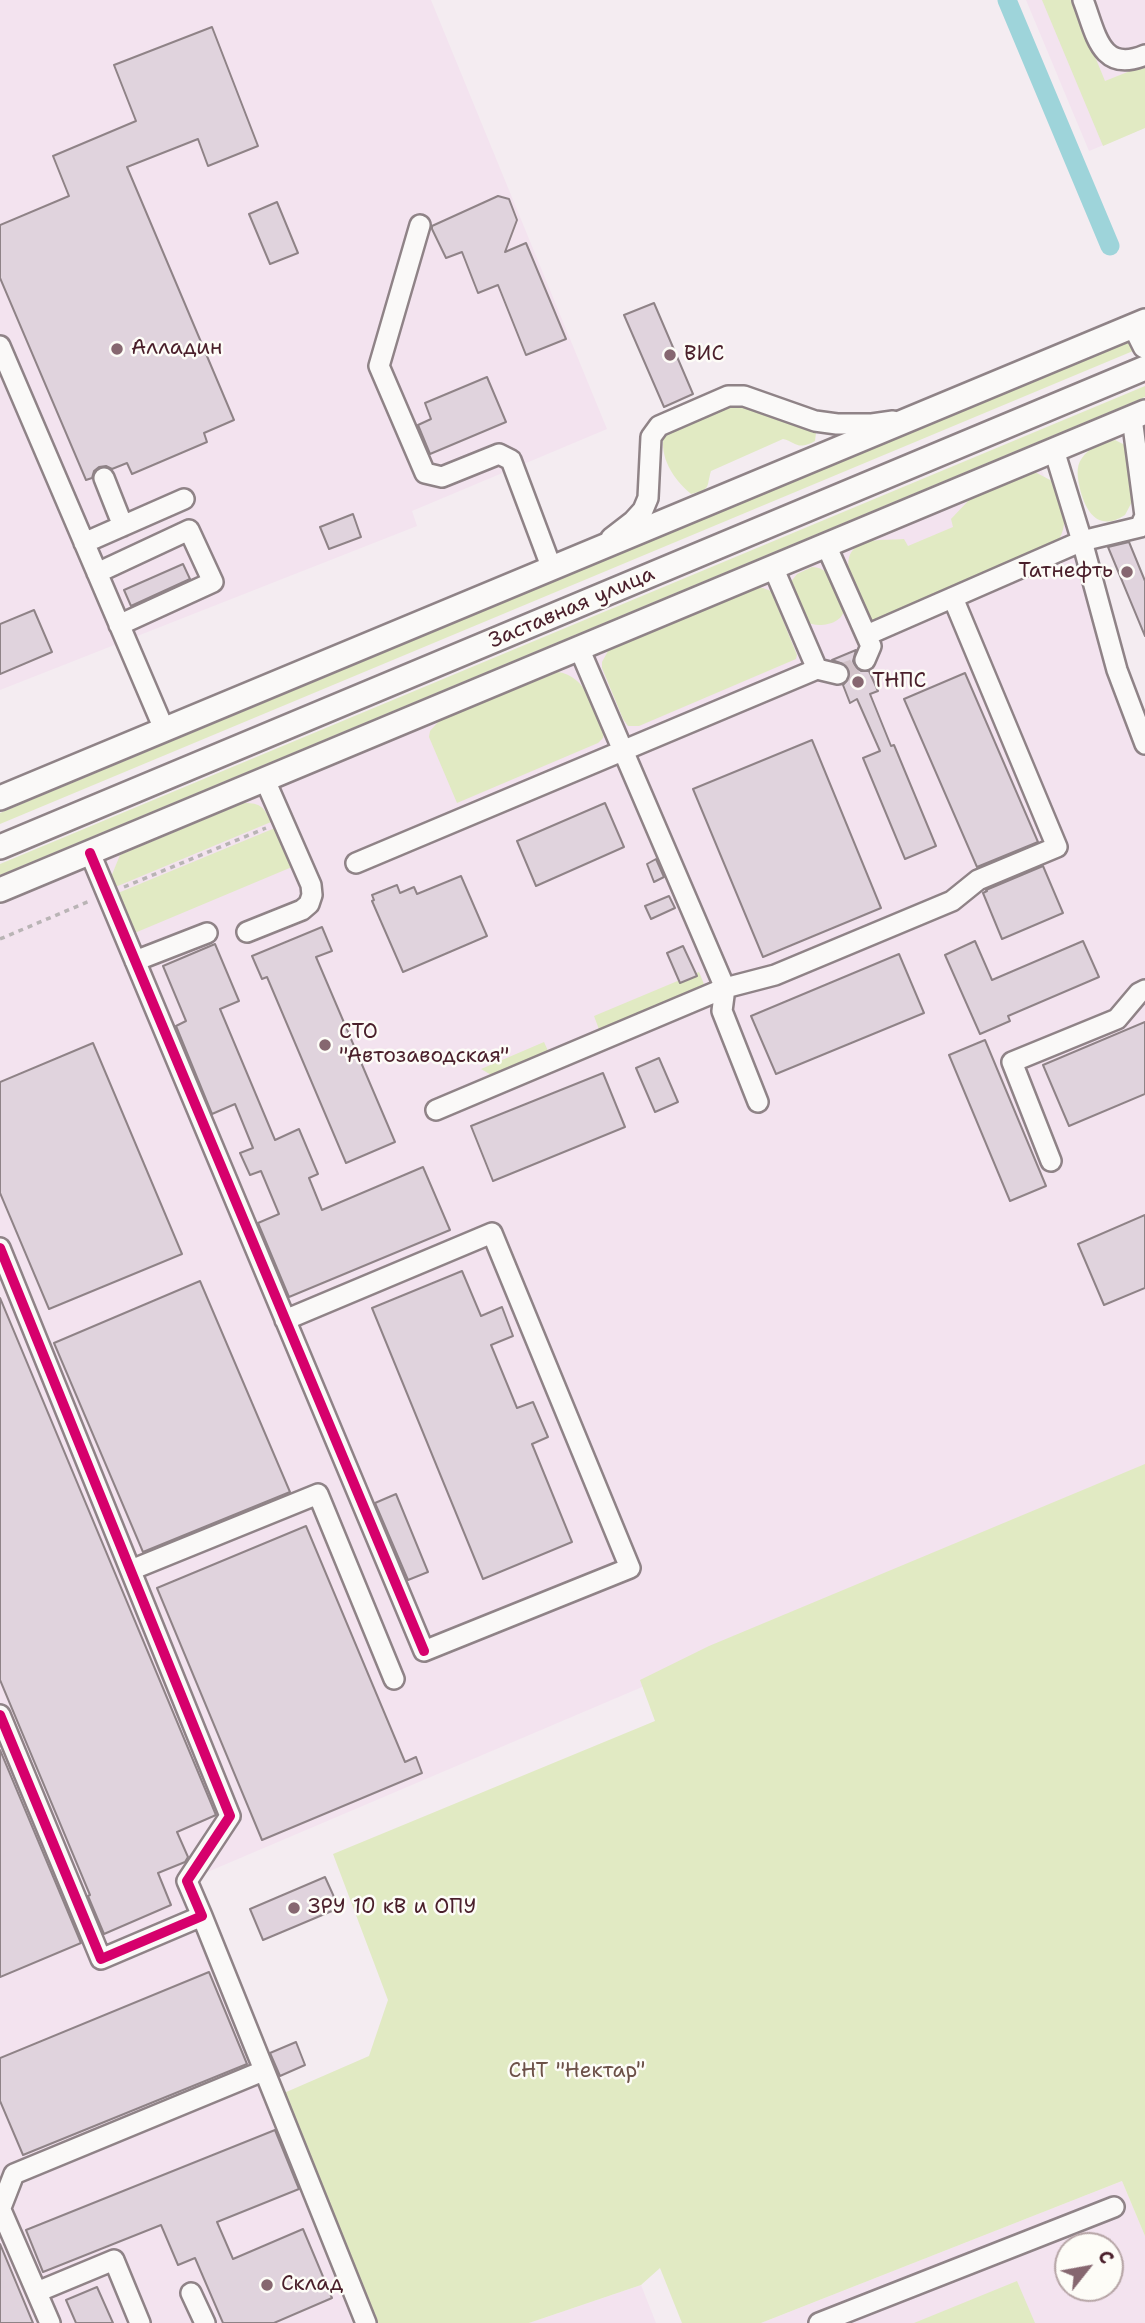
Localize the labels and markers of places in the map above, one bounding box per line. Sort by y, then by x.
place label: Алладин [131,336,222,362]
marker: Алладин [109,341,125,357]
place label: ВИС [684,342,724,368]
marker: ВИС [662,347,678,363]
place label: Татнефть [1018,559,1113,585]
marker: Татнефть [1119,564,1135,580]
place label: ТНПС [872,669,926,695]
marker: ТНПС [850,674,866,690]
place label: СТО "Автозаводская" [339,1020,509,1070]
marker: СТО "Автозаводская" [317,1037,333,1053]
place label: ЗРУ 10 кВ и ОПУ [308,1895,476,1921]
marker: ЗРУ 10 кВ и ОПУ [286,1900,302,1916]
place label: Склад [281,2272,343,2298]
marker: Склад [259,2277,275,2293]

